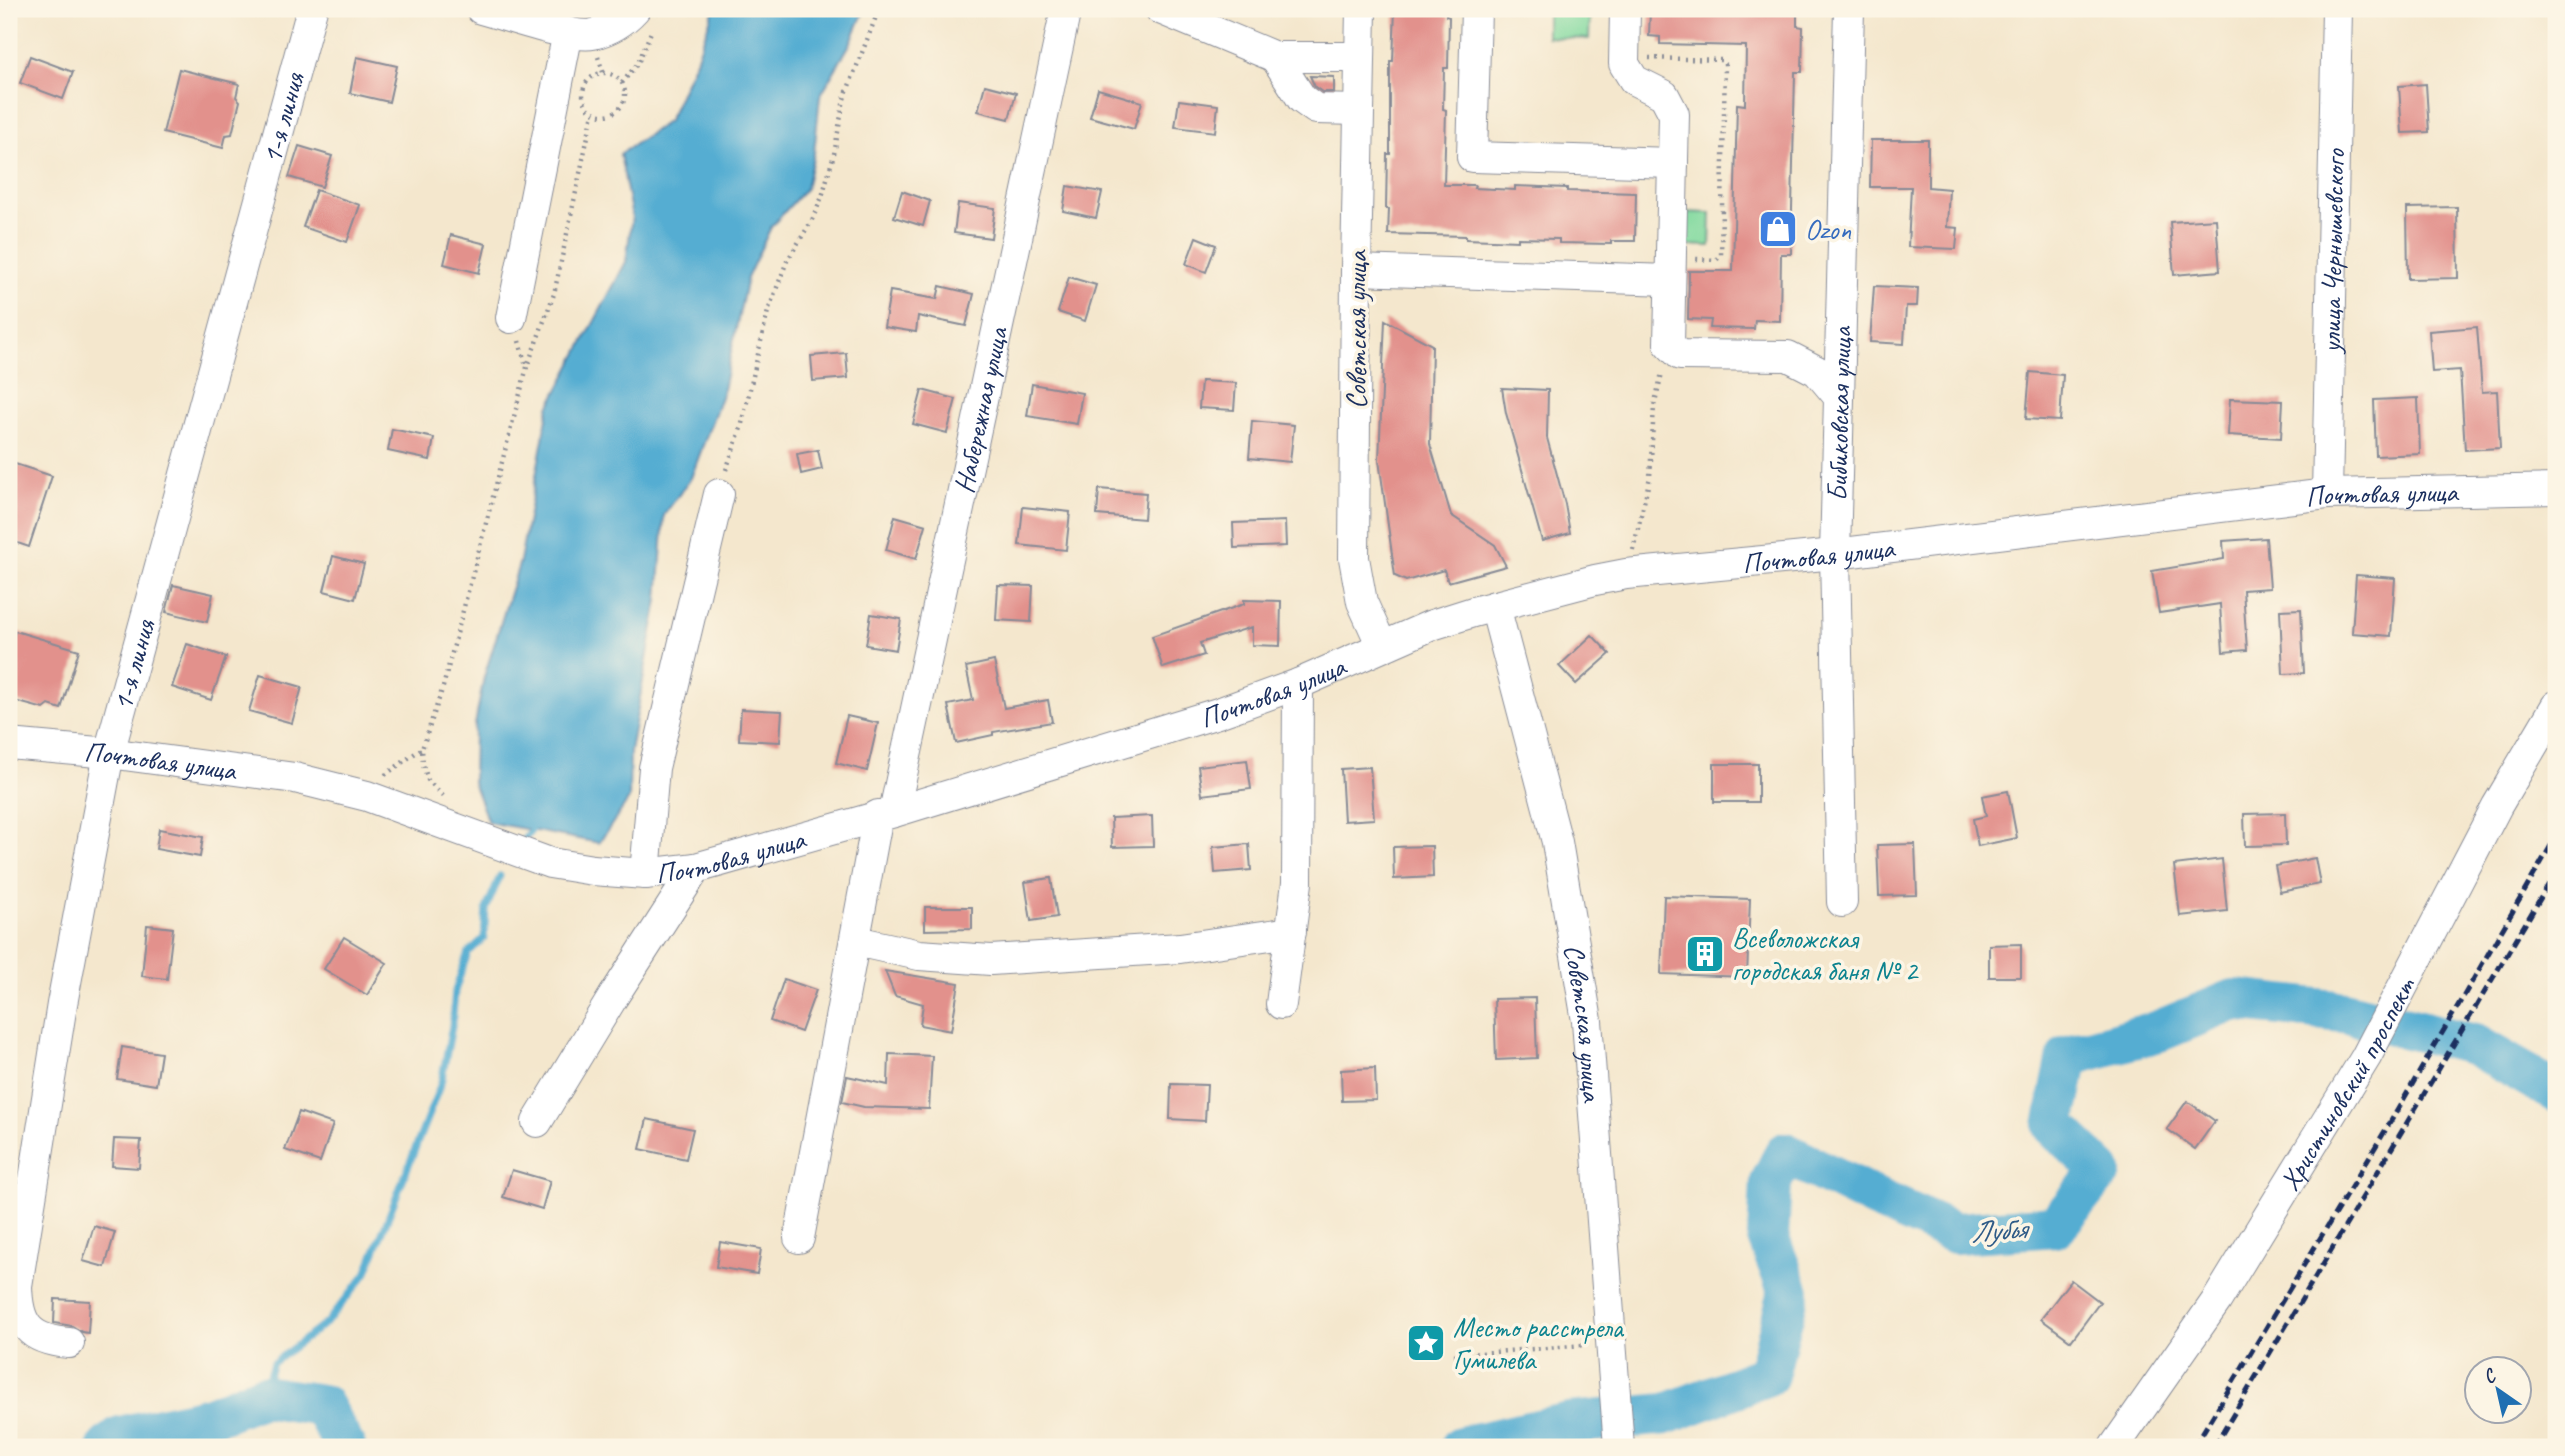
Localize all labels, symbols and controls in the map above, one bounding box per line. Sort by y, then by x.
street label: 1-я линия [253,68,312,167]
street label: улица Чернышевского [2312,147,2352,355]
shop icon: Ozon [1757,208,1799,250]
place label: Ozon [1805,212,1851,247]
street label: Советская улица [1339,249,1374,409]
street label: Набережная улица [945,323,1015,496]
street label: Бибиковская улица [1819,325,1858,502]
street label: Почтовая улица [2303,474,2460,514]
street label: Почтовая улица [1741,529,1898,580]
street label: 1-я линия [104,615,162,714]
street label: Почтовая улица [1196,647,1352,735]
street label: Почтовая улица [83,733,240,788]
street label: Почтовая улица [654,820,810,890]
place label: Всеволожская городская баня № 2 [1732,921,1920,988]
building icon: Всеволожская городская баня № 2 [1684,933,1726,975]
street label: Советская улица [1557,942,1611,1104]
street label: Христиновский проспект [2271,970,2423,1196]
water label: Лубья [1969,1209,2031,1251]
place label: Место расстрела Гумилева [1453,1310,1625,1377]
place icon: Место расстрела Гумилева [1405,1322,1447,1364]
north arrow [2464,1354,2534,1424]
text: С [2478,1363,2502,1389]

